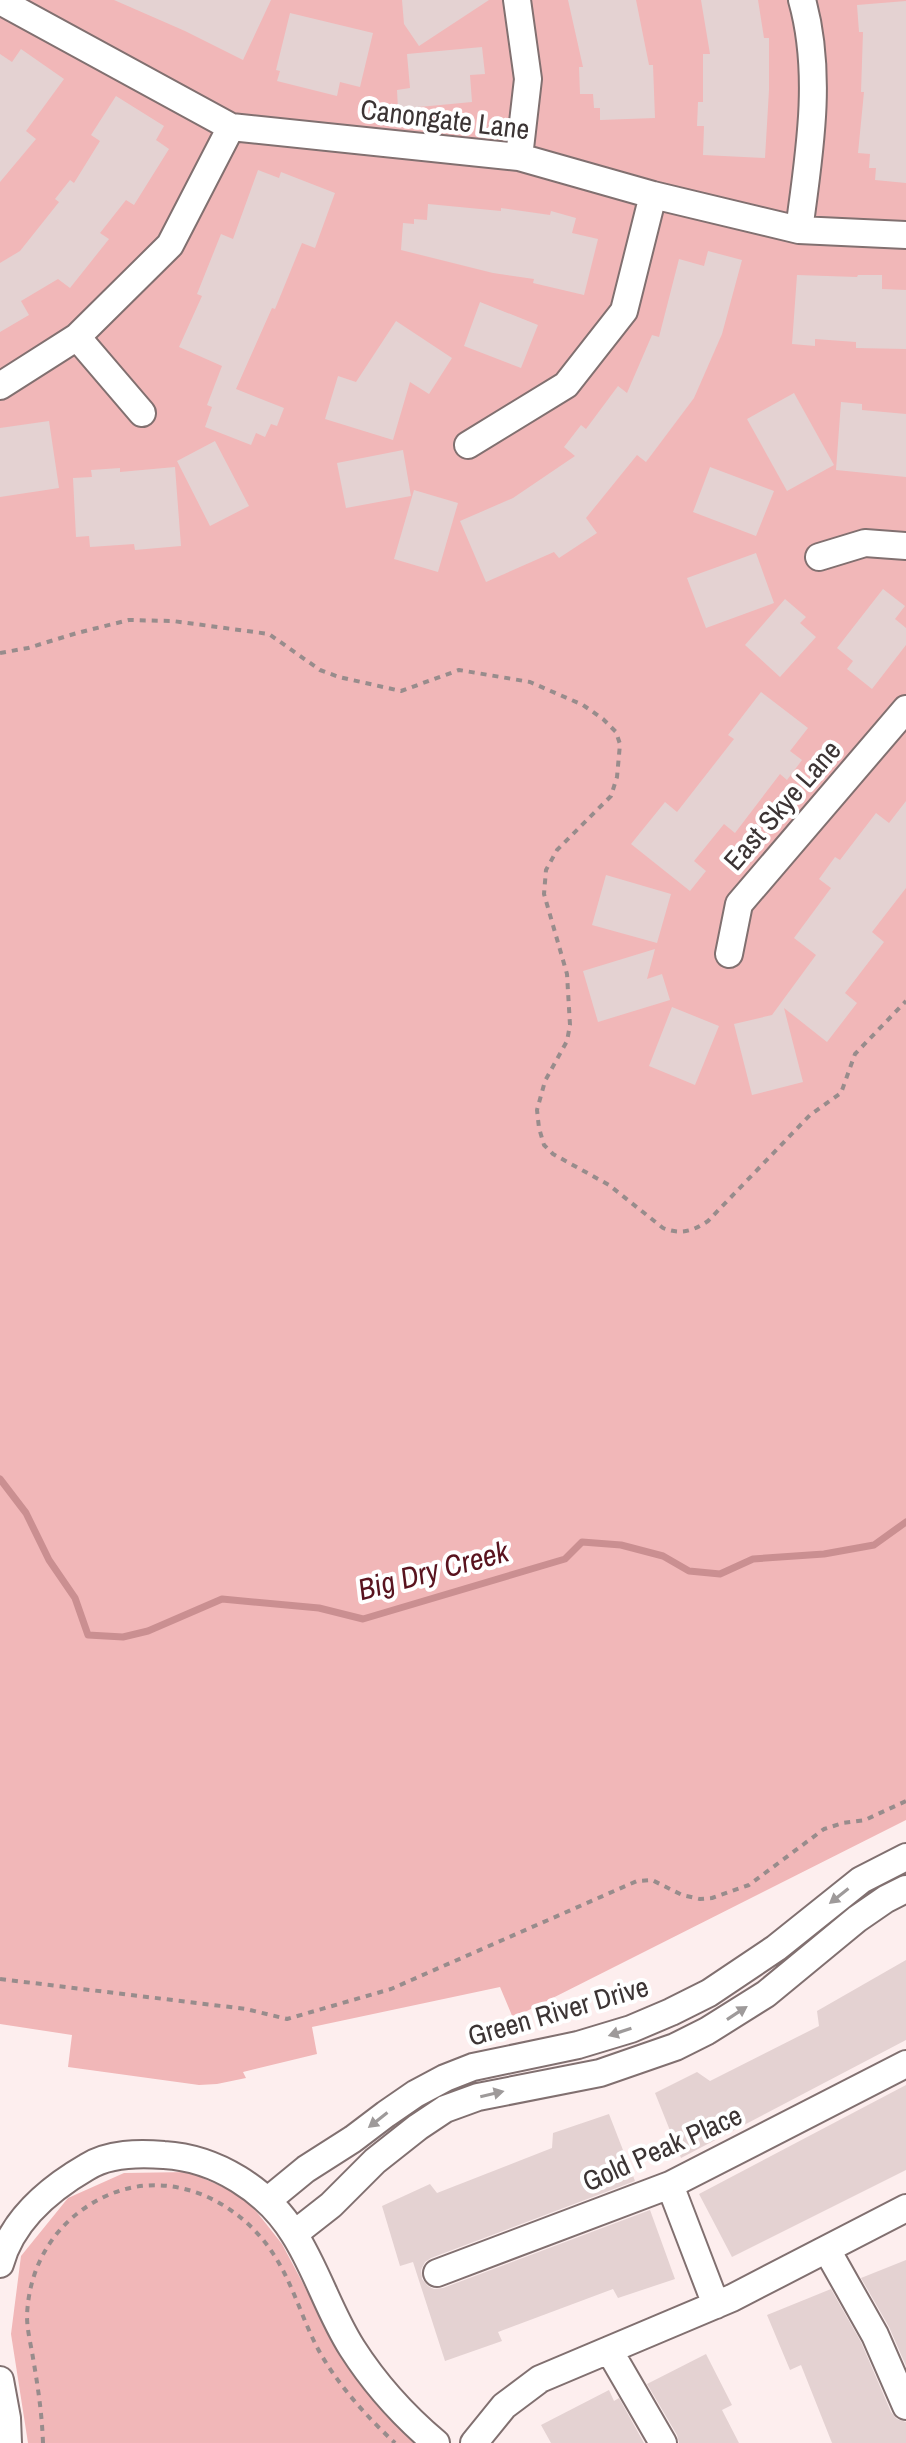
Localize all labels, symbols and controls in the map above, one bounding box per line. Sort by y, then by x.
street label: Canongate Lane [358,90,532,148]
street label: East Skye Lane [715,732,849,878]
water label: Big Dry Creek [353,1530,514,1609]
one-way arrow [829,1888,849,1904]
street label: Green River Drive [463,1967,653,2055]
one-way arrow [726,2006,748,2020]
one-way arrow [607,2026,631,2039]
one-way arrow [480,2087,505,2099]
street label: Gold Peak Place [576,2096,748,2200]
one-way arrow [368,2111,388,2127]

